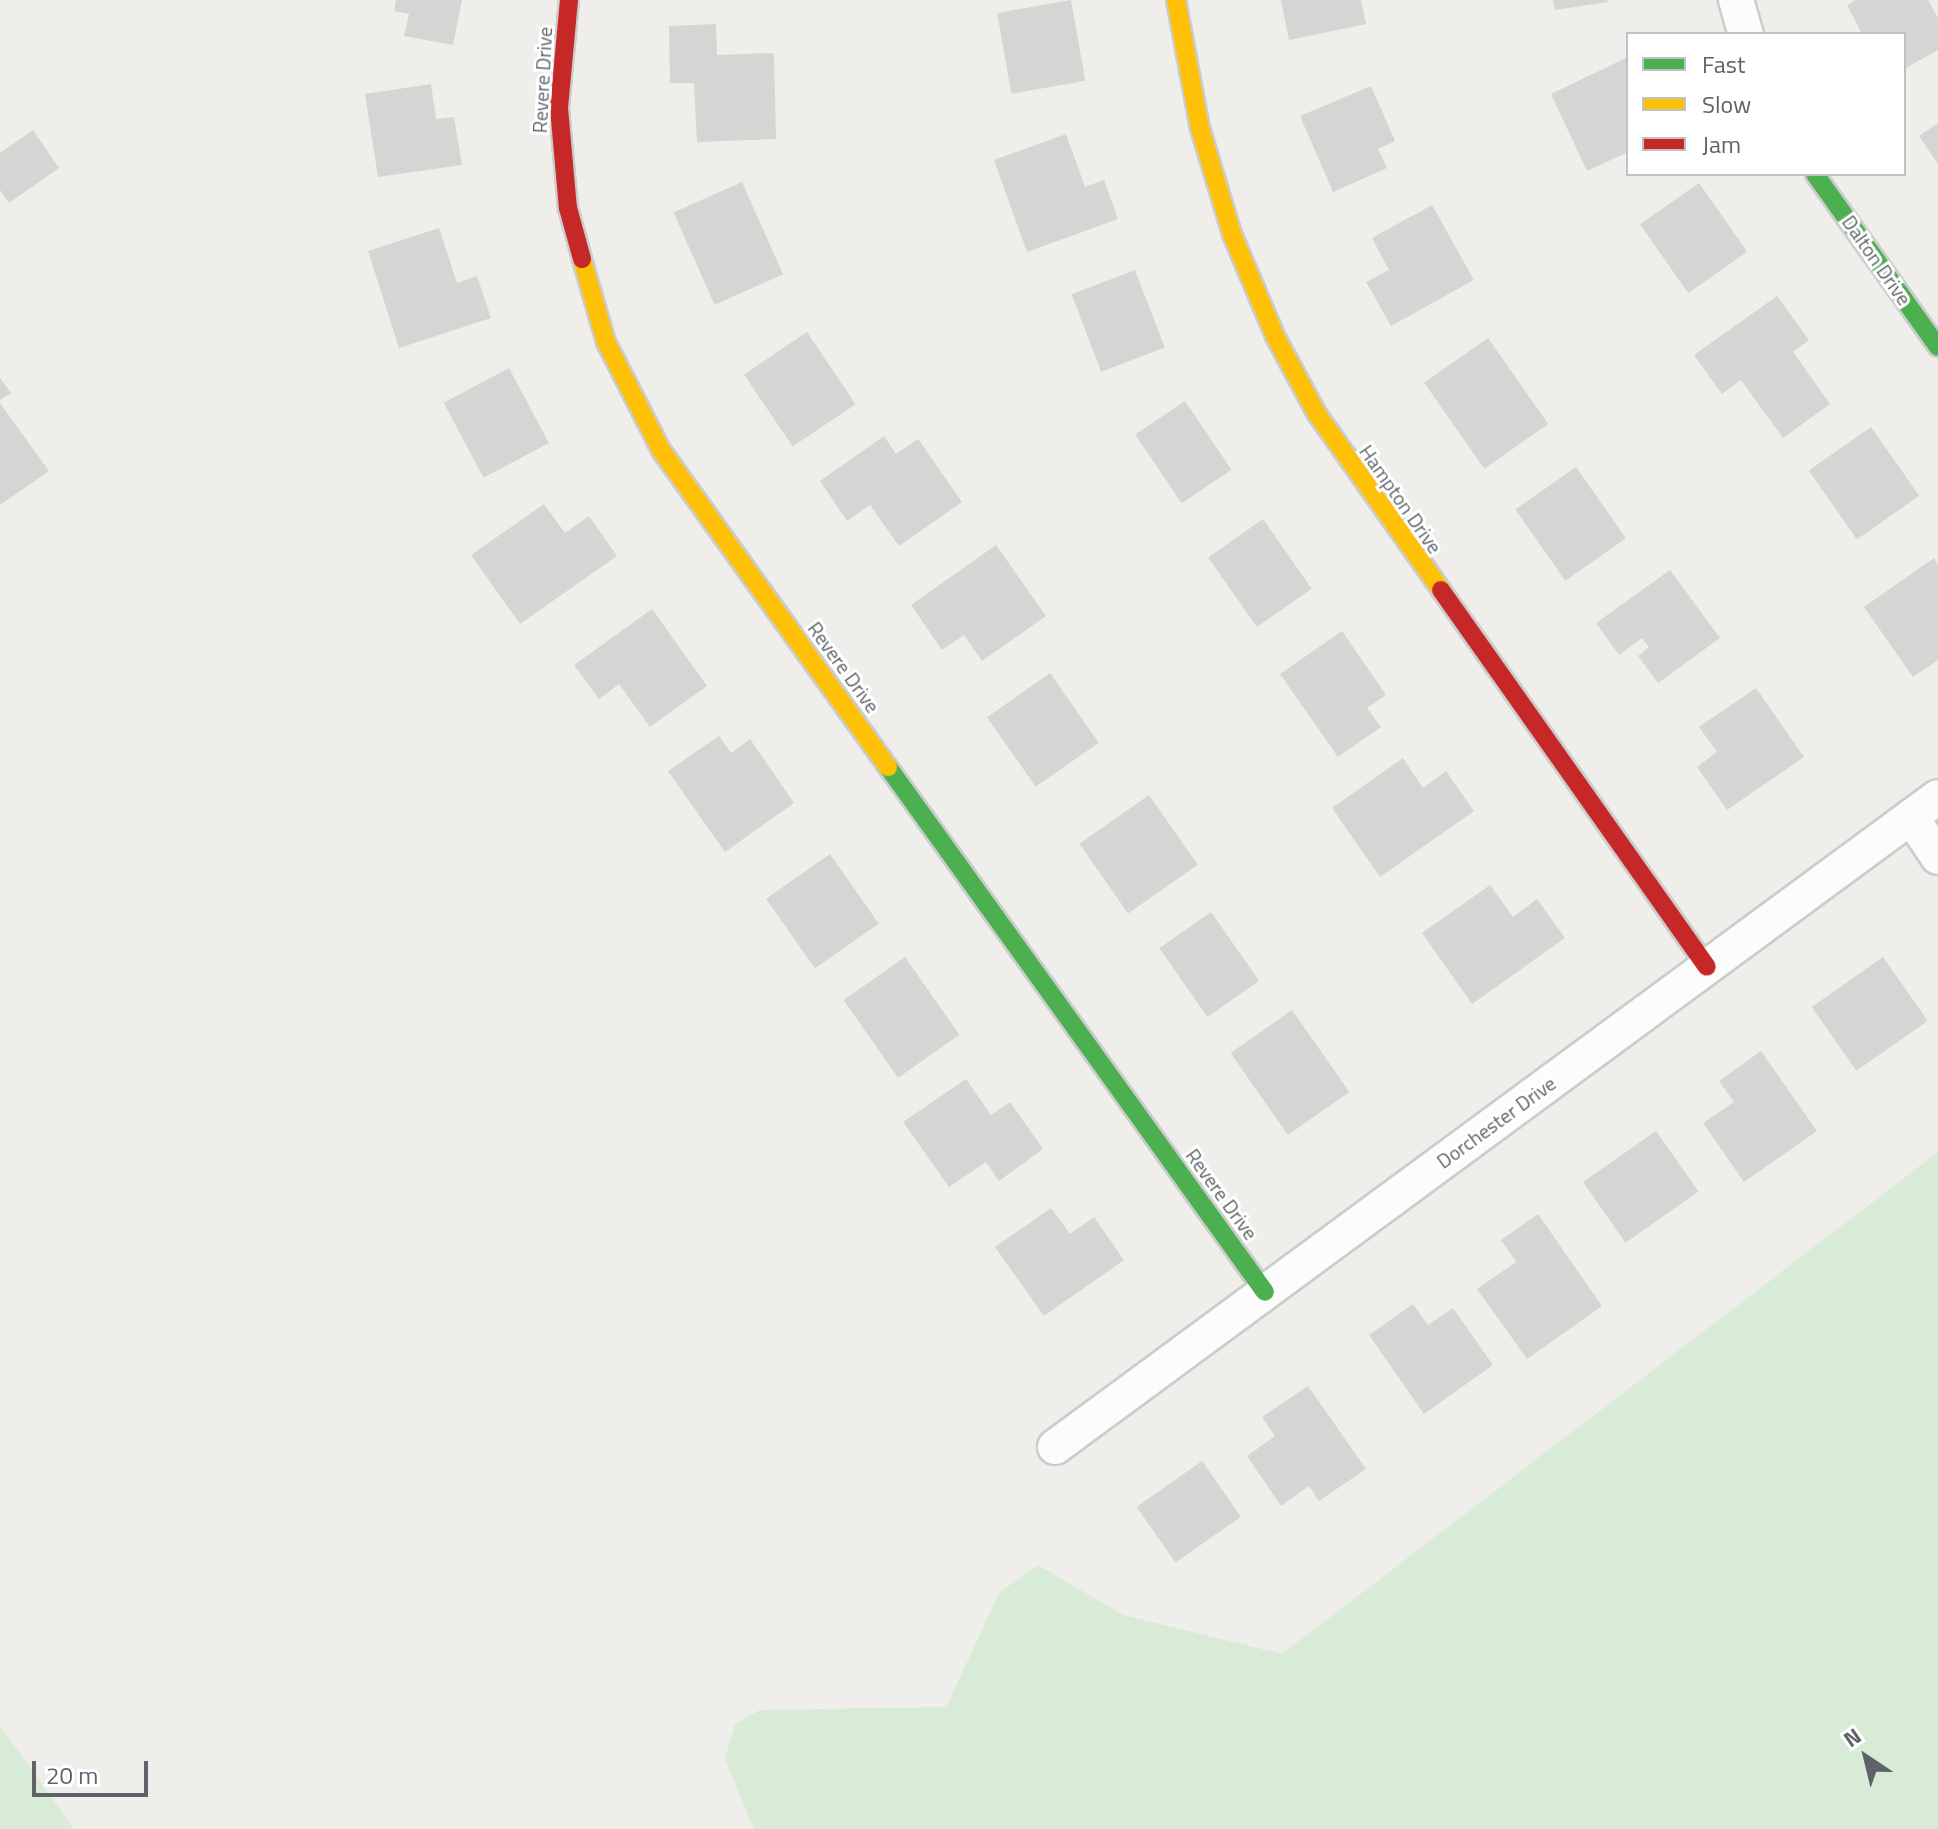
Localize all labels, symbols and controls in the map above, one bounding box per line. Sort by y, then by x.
street label: Revere Drive [527,26,557,134]
legend [1626,32,1906,176]
text: Fast [1702,46,1745,82]
text: Slow [1702,86,1751,122]
text: Jam [1702,126,1741,162]
street label: Dalton Drive [1837,211,1917,309]
street label: Hampton Drive [1355,440,1447,558]
street label: Revere Drive [803,617,885,717]
street label: Dorchester Drive [1432,1071,1560,1173]
street label: Revere Drive [1181,1144,1263,1244]
north arrow [1826,1717,1906,1797]
text: N [1836,1719,1868,1756]
scale bar [36,1745,152,1795]
text: 20 m [46,1757,98,1793]

